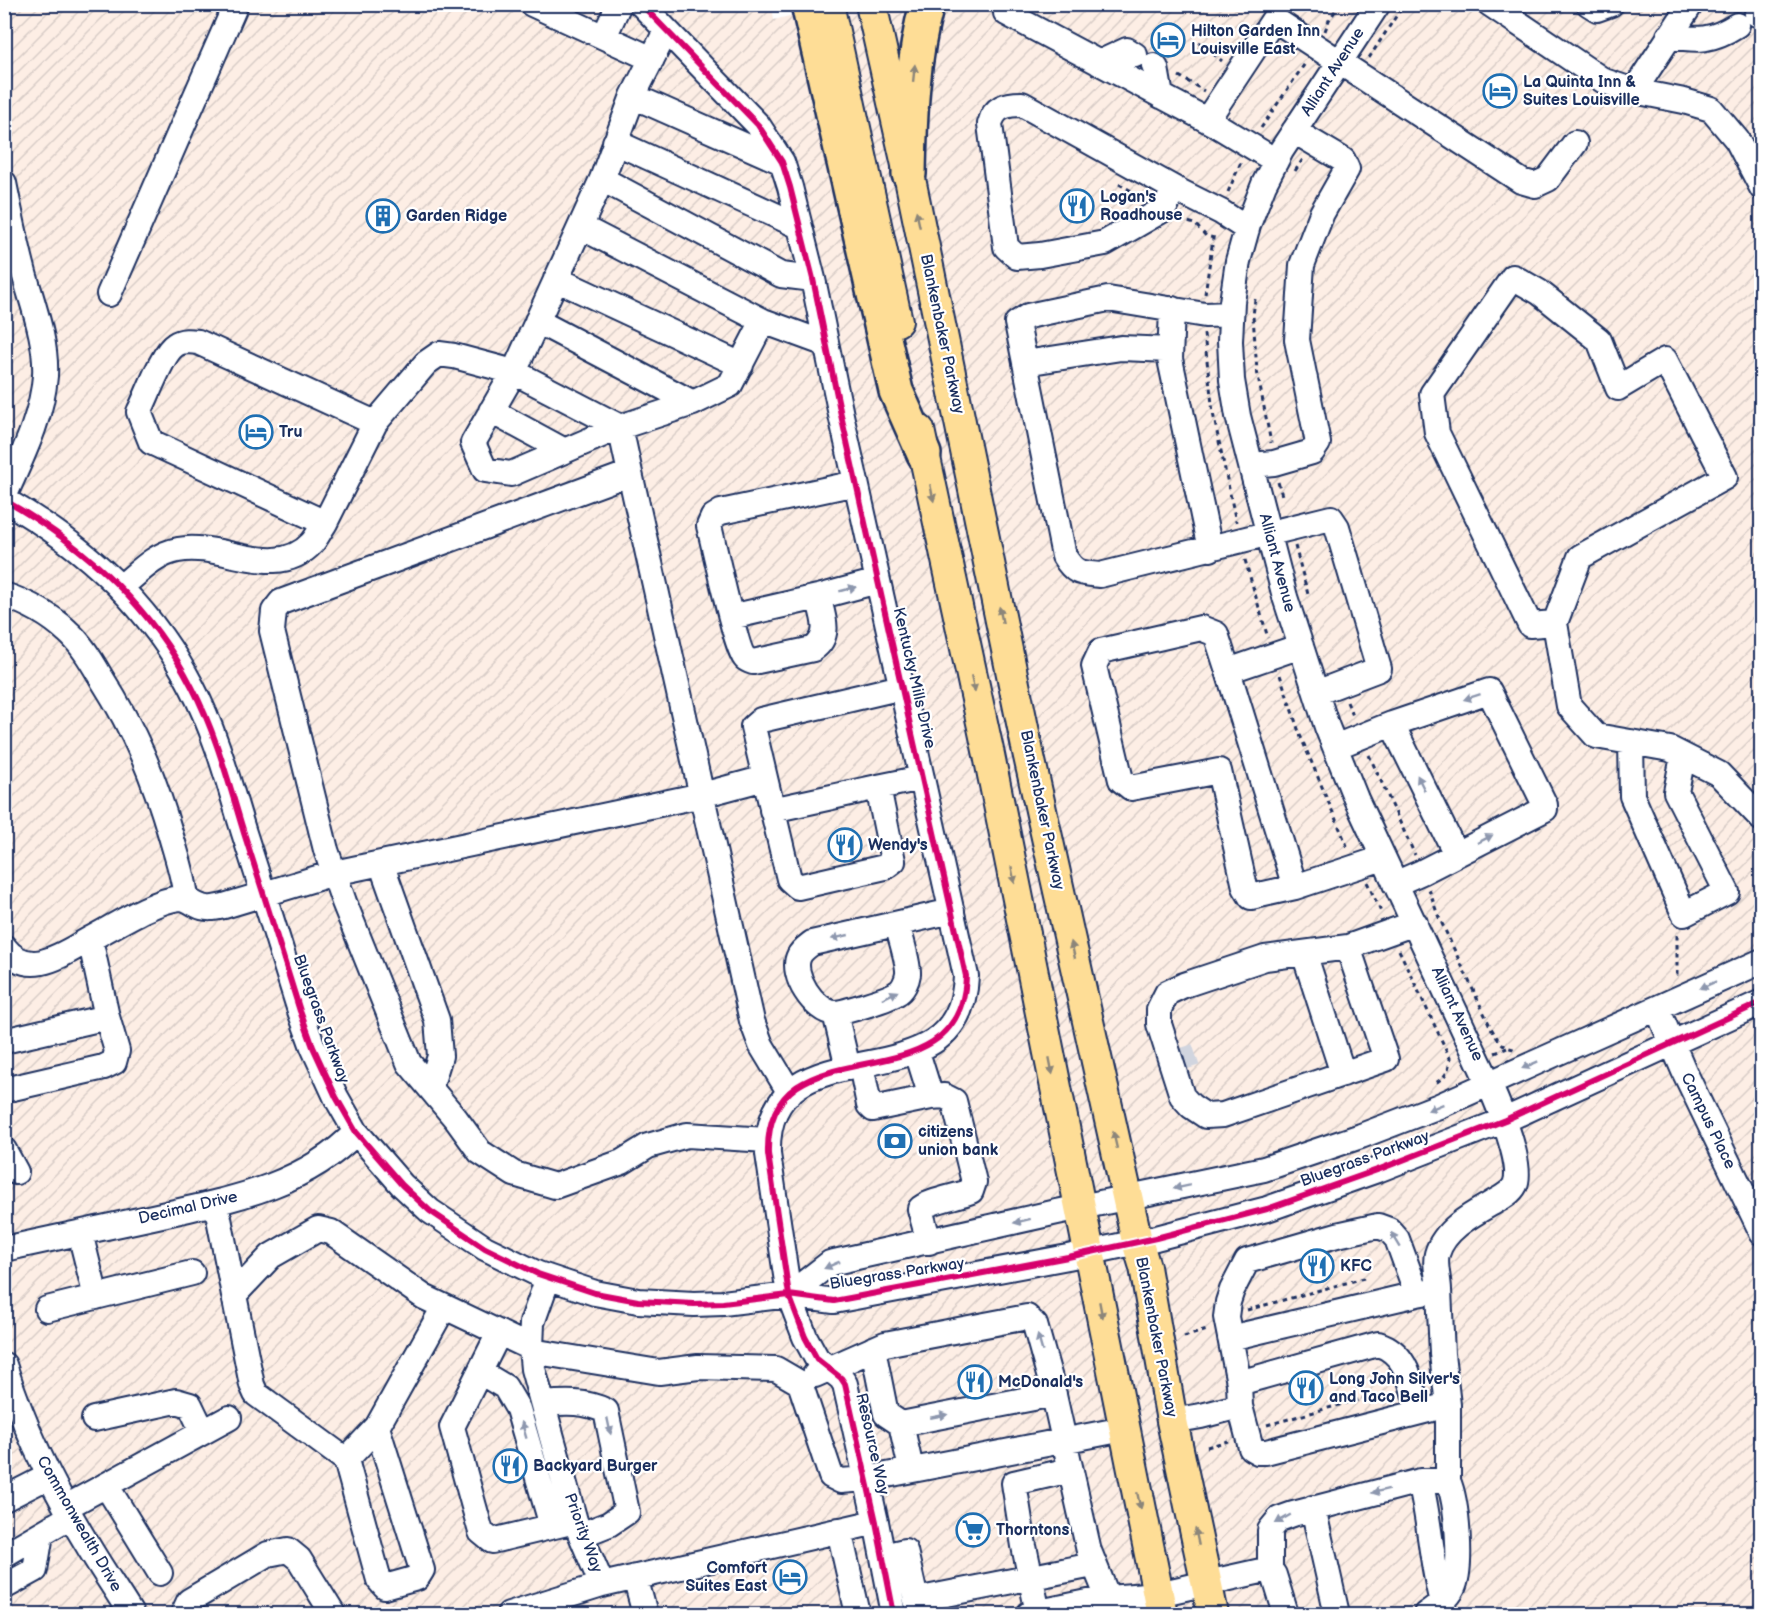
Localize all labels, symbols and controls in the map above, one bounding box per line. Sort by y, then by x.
hotel icon: Hilton Garden Inn Louisville East [1150,22,1186,58]
place label: Hilton Garden Inn Louisville East [1191,22,1320,59]
street label: Alliant Avenue [1297,24,1369,120]
one-way arrow [909,64,919,83]
hotel icon: La Quinta Inn & Suites Louisville [1482,73,1518,109]
place label: La Quinta Inn & Suites Louisville [1523,73,1640,110]
restaurant icon: Logan's Roadhouse [1059,188,1095,224]
place label: Logan's Roadhouse [1100,188,1183,225]
building icon: Garden Ridge [365,198,401,234]
place label: Garden Ridge [406,207,507,226]
one-way arrow [913,209,922,228]
street label: Blankenbaker Parkway [916,252,968,416]
hotel icon: Tru [238,414,274,450]
place label: Tru [279,423,302,442]
one-way arrow [928,484,937,503]
street label: Alliant Avenue [1255,511,1299,615]
one-way arrow [839,584,857,593]
street label: Kentucky Mills Drive [889,606,940,751]
one-way arrow [996,606,1005,625]
one-way arrow [969,674,979,693]
one-way arrow [1463,693,1481,702]
street label: Blankenbaker Parkway [1016,728,1068,892]
one-way arrow [1417,774,1427,792]
restaurant icon: Wendy's [827,827,863,863]
one-way arrow [1477,835,1494,844]
place label: Wendy's [868,836,928,855]
one-way arrow [1009,865,1018,884]
one-way arrow [830,932,849,942]
one-way arrow [1067,940,1077,959]
street label: Bluegrass Parkway [289,952,353,1087]
street label: Alliant Avenue [1427,964,1487,1065]
one-way arrow [1700,981,1717,990]
one-way arrow [882,991,899,1000]
one-way arrow [1047,1057,1056,1076]
one-way arrow [1522,1061,1539,1070]
street label: Campus Place [1677,1070,1740,1173]
one-way arrow [1426,1102,1444,1112]
bank icon: citizens union bank [877,1123,913,1159]
place label: citizens union bank [918,1123,999,1160]
street label: Bluegrass Parkway [1298,1127,1433,1191]
one-way arrow [1110,1131,1120,1149]
one-way arrow [1173,1183,1192,1192]
street label: Decimal Drive [137,1187,240,1229]
one-way arrow [1013,1216,1031,1226]
one-way arrow [1390,1232,1401,1248]
restaurant icon: KFC [1299,1248,1335,1284]
street label: Bluegrass Parkway [828,1254,966,1294]
street label: Blankenbaker Parkway [1131,1255,1181,1420]
place label: KFC [1340,1257,1372,1276]
one-way arrow [823,1260,841,1270]
one-way arrow [1097,1301,1106,1320]
one-way arrow [1035,1333,1044,1351]
restaurant icon: McDonald's [957,1364,993,1400]
restaurant icon: Long John Silver's and Taco Bell [1288,1370,1324,1406]
place label: Long John Silver's and Taco Bell [1329,1370,1460,1407]
place label: McDonald's [998,1373,1083,1392]
street label: Resource Way [851,1391,893,1497]
one-way arrow [929,1411,948,1420]
one-way arrow [605,1417,614,1436]
one-way arrow [519,1421,528,1439]
restaurant icon: Backyard Burger [492,1448,528,1484]
street label: Commonwealth Drive [32,1453,126,1596]
place label: Backyard Burger [533,1457,658,1476]
one-way arrow [1370,1487,1389,1497]
street label: Priority Way [560,1491,606,1576]
one-way arrow [1135,1492,1144,1511]
supermarket icon: Thorntons [955,1512,991,1548]
one-way arrow [1274,1514,1291,1524]
place label: Thorntons [996,1521,1069,1540]
one-way arrow [1192,1527,1201,1546]
place label: Comfort Suites East [685,1559,768,1596]
hotel icon: Comfort Suites East [772,1559,808,1595]

